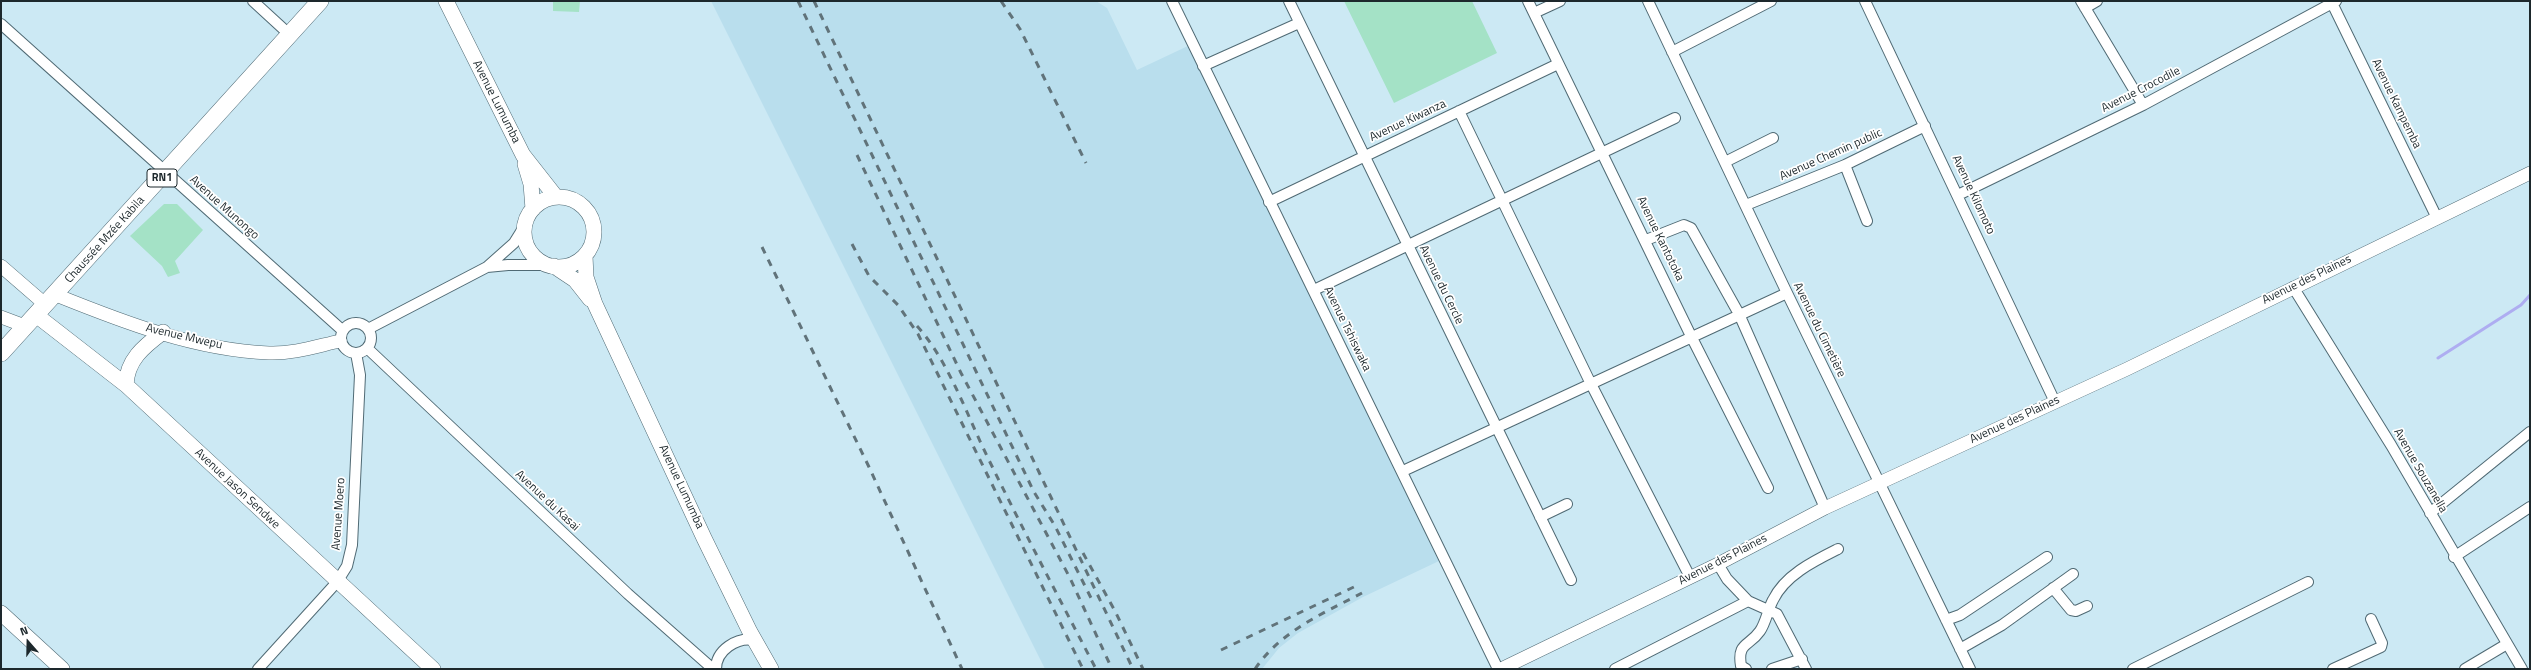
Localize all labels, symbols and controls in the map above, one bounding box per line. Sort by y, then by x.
street label: Avenue Kampemba [2368,57,2424,151]
street label: Avenue Lumumba [469,58,523,146]
street label: Avenue Crocodile [2099,64,2183,116]
street label: Avenue Kiwanza [1368,97,1448,145]
street label: Avenue Chemin public [1778,126,1884,184]
street label: Avenue Kilomoto [1948,153,1998,237]
road number: RN1 [147,169,177,187]
street label: Avenue Munongo [186,173,262,243]
street label: Chaussée Mzée Kabila [62,194,148,286]
street label: Avenue Kantotoka [1633,194,1687,284]
street label: Avenue du Cercle [1416,243,1466,327]
street label: Avenue des Plaines [2260,252,2354,308]
street label: Avenue du Cimetière [1790,280,1848,380]
street label: Avenue Tshiswaka [1320,284,1374,374]
street label: Avenue Mwepu [144,321,224,353]
street label: Avenue des Plaines [1968,393,2062,447]
street label: Avenue Souzanella [2390,426,2450,516]
street label: Avenue Lumumba [655,443,707,531]
street label: Avenue Jason Sendwe [191,446,283,532]
street label: Avenue du Kasai [512,468,582,534]
street label: Avenue Moero [329,477,349,551]
street label: Avenue des Plaines [1676,531,1770,589]
north arrow [8,622,48,662]
text: N [18,622,30,640]

